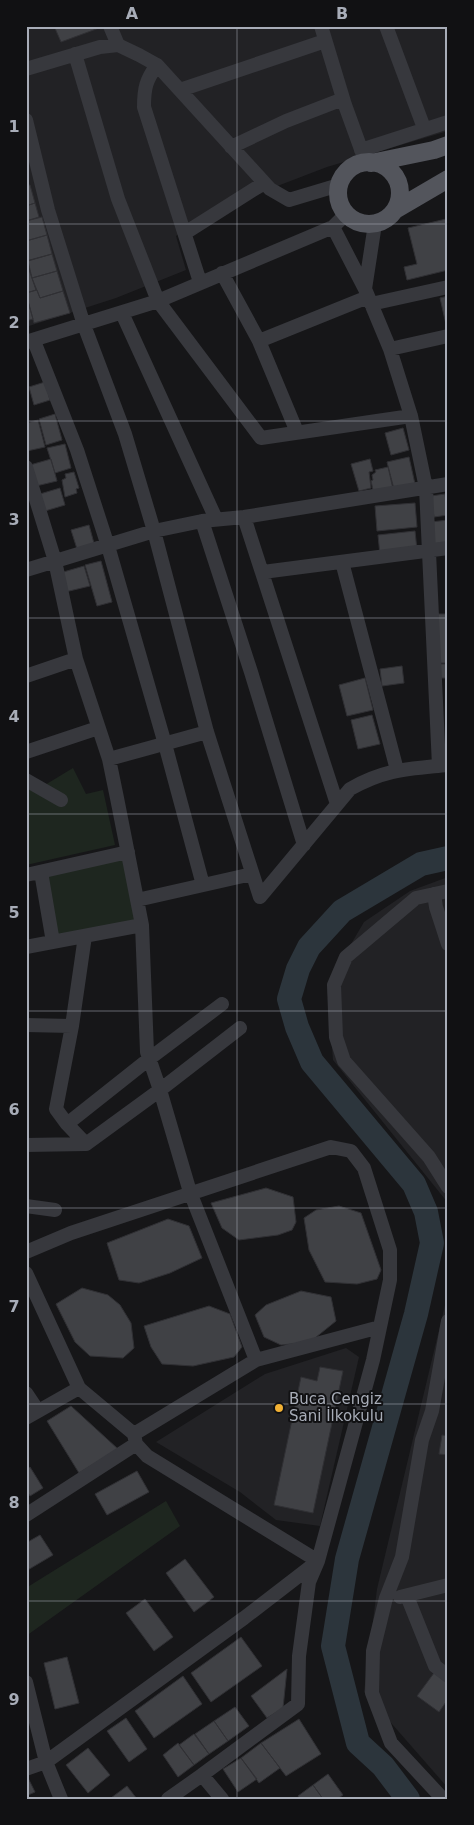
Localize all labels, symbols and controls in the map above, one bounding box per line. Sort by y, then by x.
text: A [126,4,139,23]
text: B [336,4,348,23]
text: 1 [8,117,20,136]
text: 2 [8,313,20,332]
text: 3 [8,510,20,529]
text: 4 [8,707,20,726]
text: 5 [8,903,20,922]
text: 6 [8,1100,20,1119]
text: 7 [8,1297,20,1316]
place label: Buca Cengiz Sani İlkokulu [289,1390,383,1425]
marker: Buca Cengiz Sani İlkokulu [273,1402,285,1414]
text: 8 [8,1493,20,1512]
text: 9 [8,1690,20,1709]

